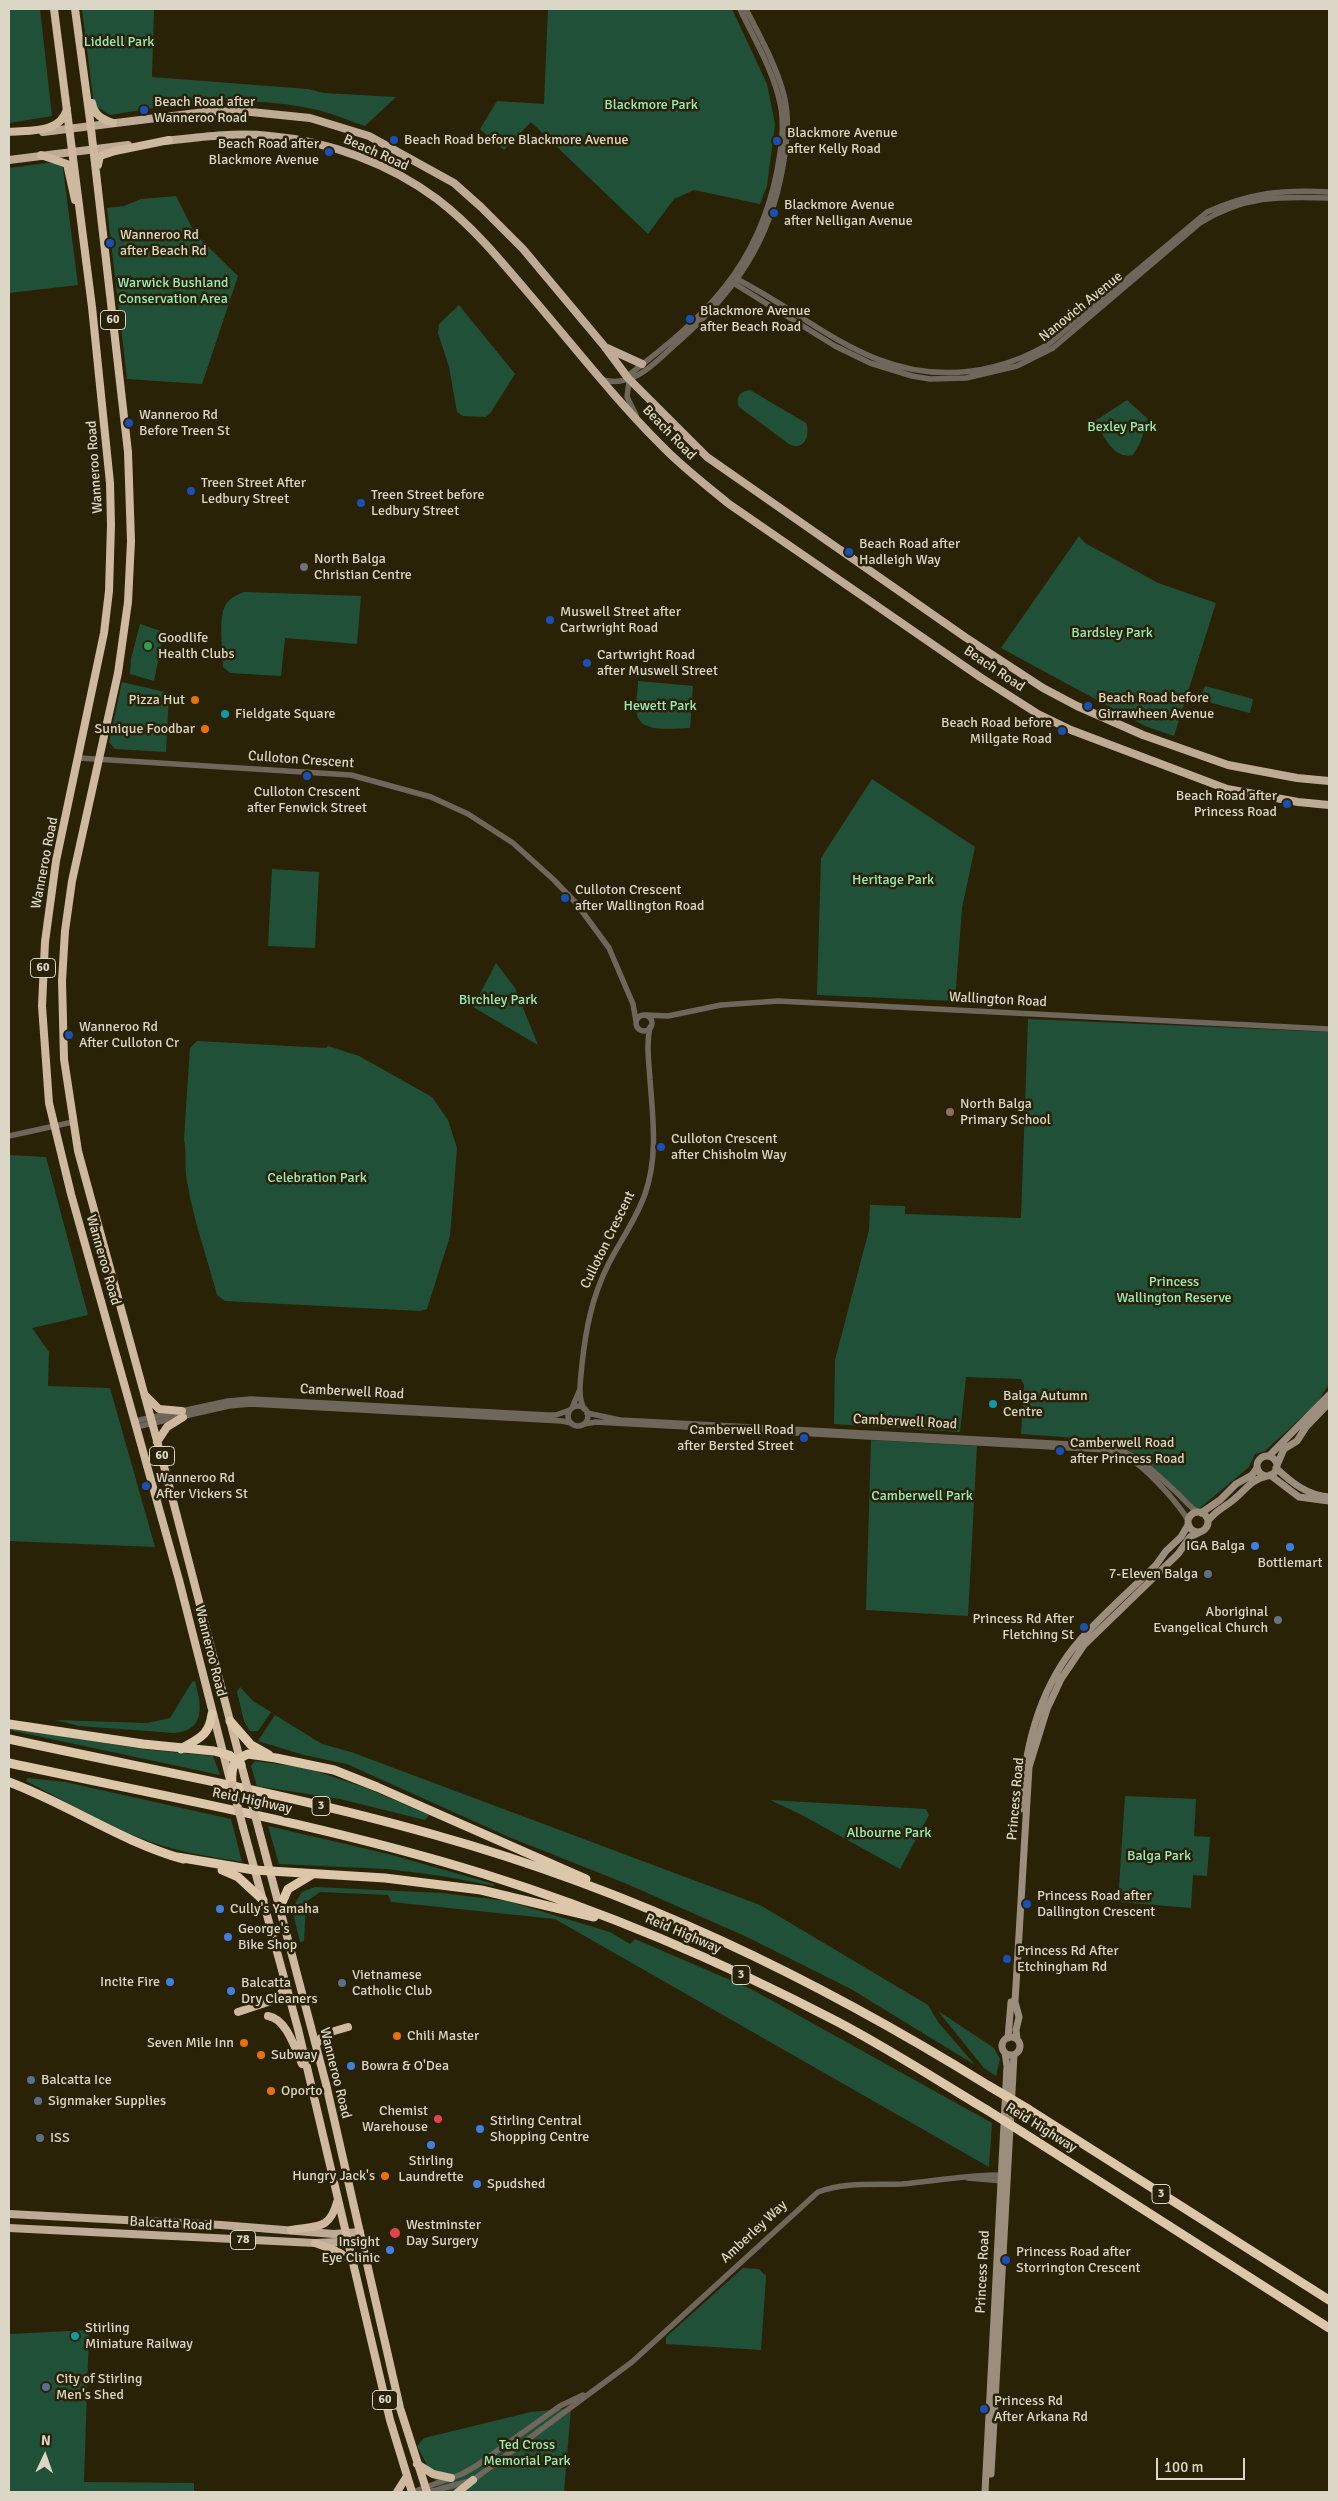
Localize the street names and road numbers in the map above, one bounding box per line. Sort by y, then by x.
street label: Beach Road [341,131,411,175]
street label: Nanovich Avenue [1036,268,1126,346]
road number: 60 [100,310,126,330]
street label: Beach Road [639,402,699,464]
street label: Wanneroo Road [83,420,107,514]
street label: Beach Road [960,643,1028,695]
street label: Culloton Crescent [247,748,355,772]
street label: Wanneroo Road [28,816,62,910]
road number: 60 [30,958,56,978]
street label: Wallington Road [949,989,1047,1011]
street label: Culloton Crescent [577,1188,639,1292]
street label: Wanneroo Road [82,1213,124,1307]
street label: Camberwell Road [299,1381,405,1403]
street label: Camberwell Road [852,1411,958,1433]
road number: 60 [150,1446,174,1465]
street label: Wanneroo Road [191,1604,229,1698]
street label: Princess Road [1004,1757,1028,1841]
street label: Reid Highway [211,1784,293,1818]
road number: 3 [312,1796,330,1815]
street label: Reid Highway [642,1910,724,1958]
road number: 3 [732,1966,750,1984]
street label: Wanneroo Road [316,2026,354,2120]
street label: Reid Highway [1002,2099,1080,2157]
road number: 3 [1152,2184,1170,2204]
street label: Amberley Way [717,2197,791,2267]
street label: Balcatta Road [129,2213,213,2235]
road number: 78 [230,2230,256,2250]
street label: Princess Road [972,2230,994,2314]
road number: 60 [372,2390,398,2410]

